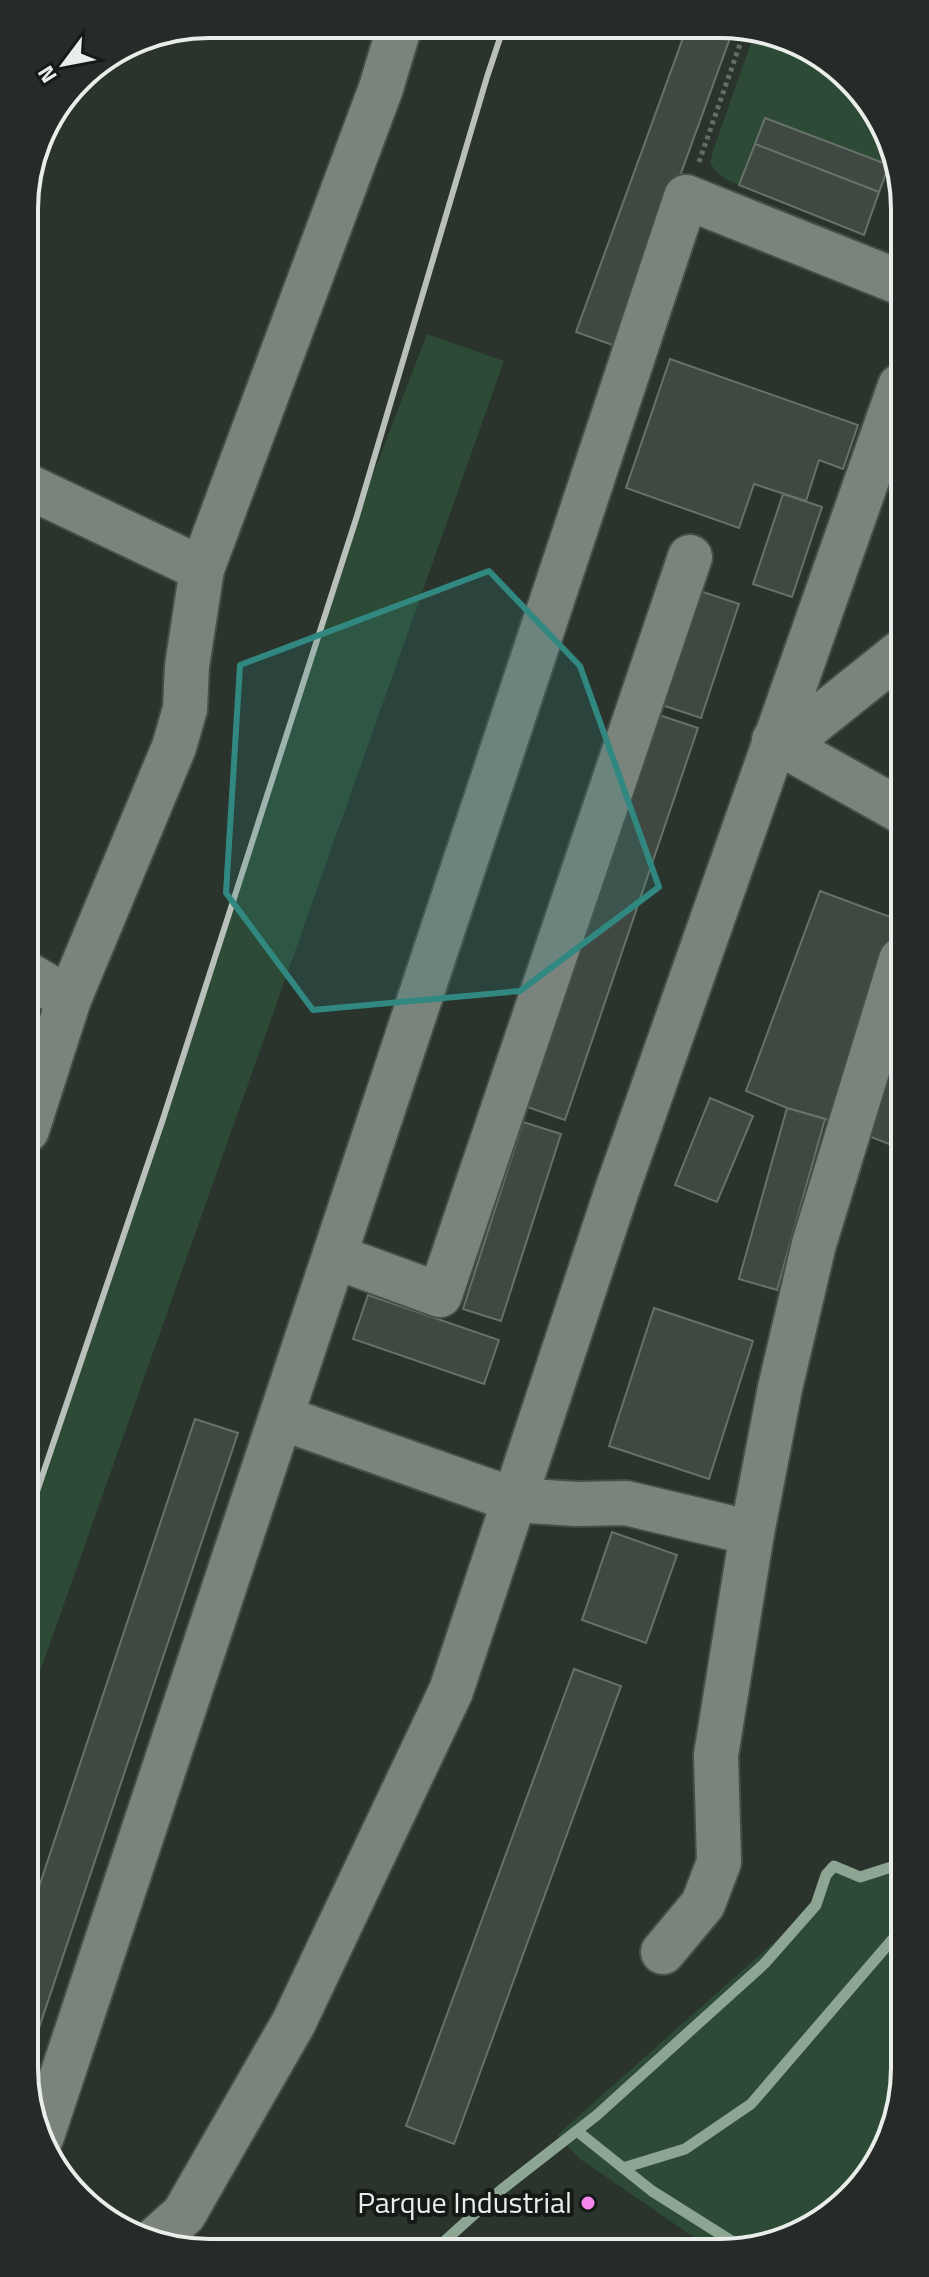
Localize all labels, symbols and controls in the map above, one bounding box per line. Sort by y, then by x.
north arrow [24,24,104,104]
text: N [29,59,65,90]
place label: Parque Industrial [357,2179,572,2225]
marker: Parque Industrial [579,2194,597,2212]

